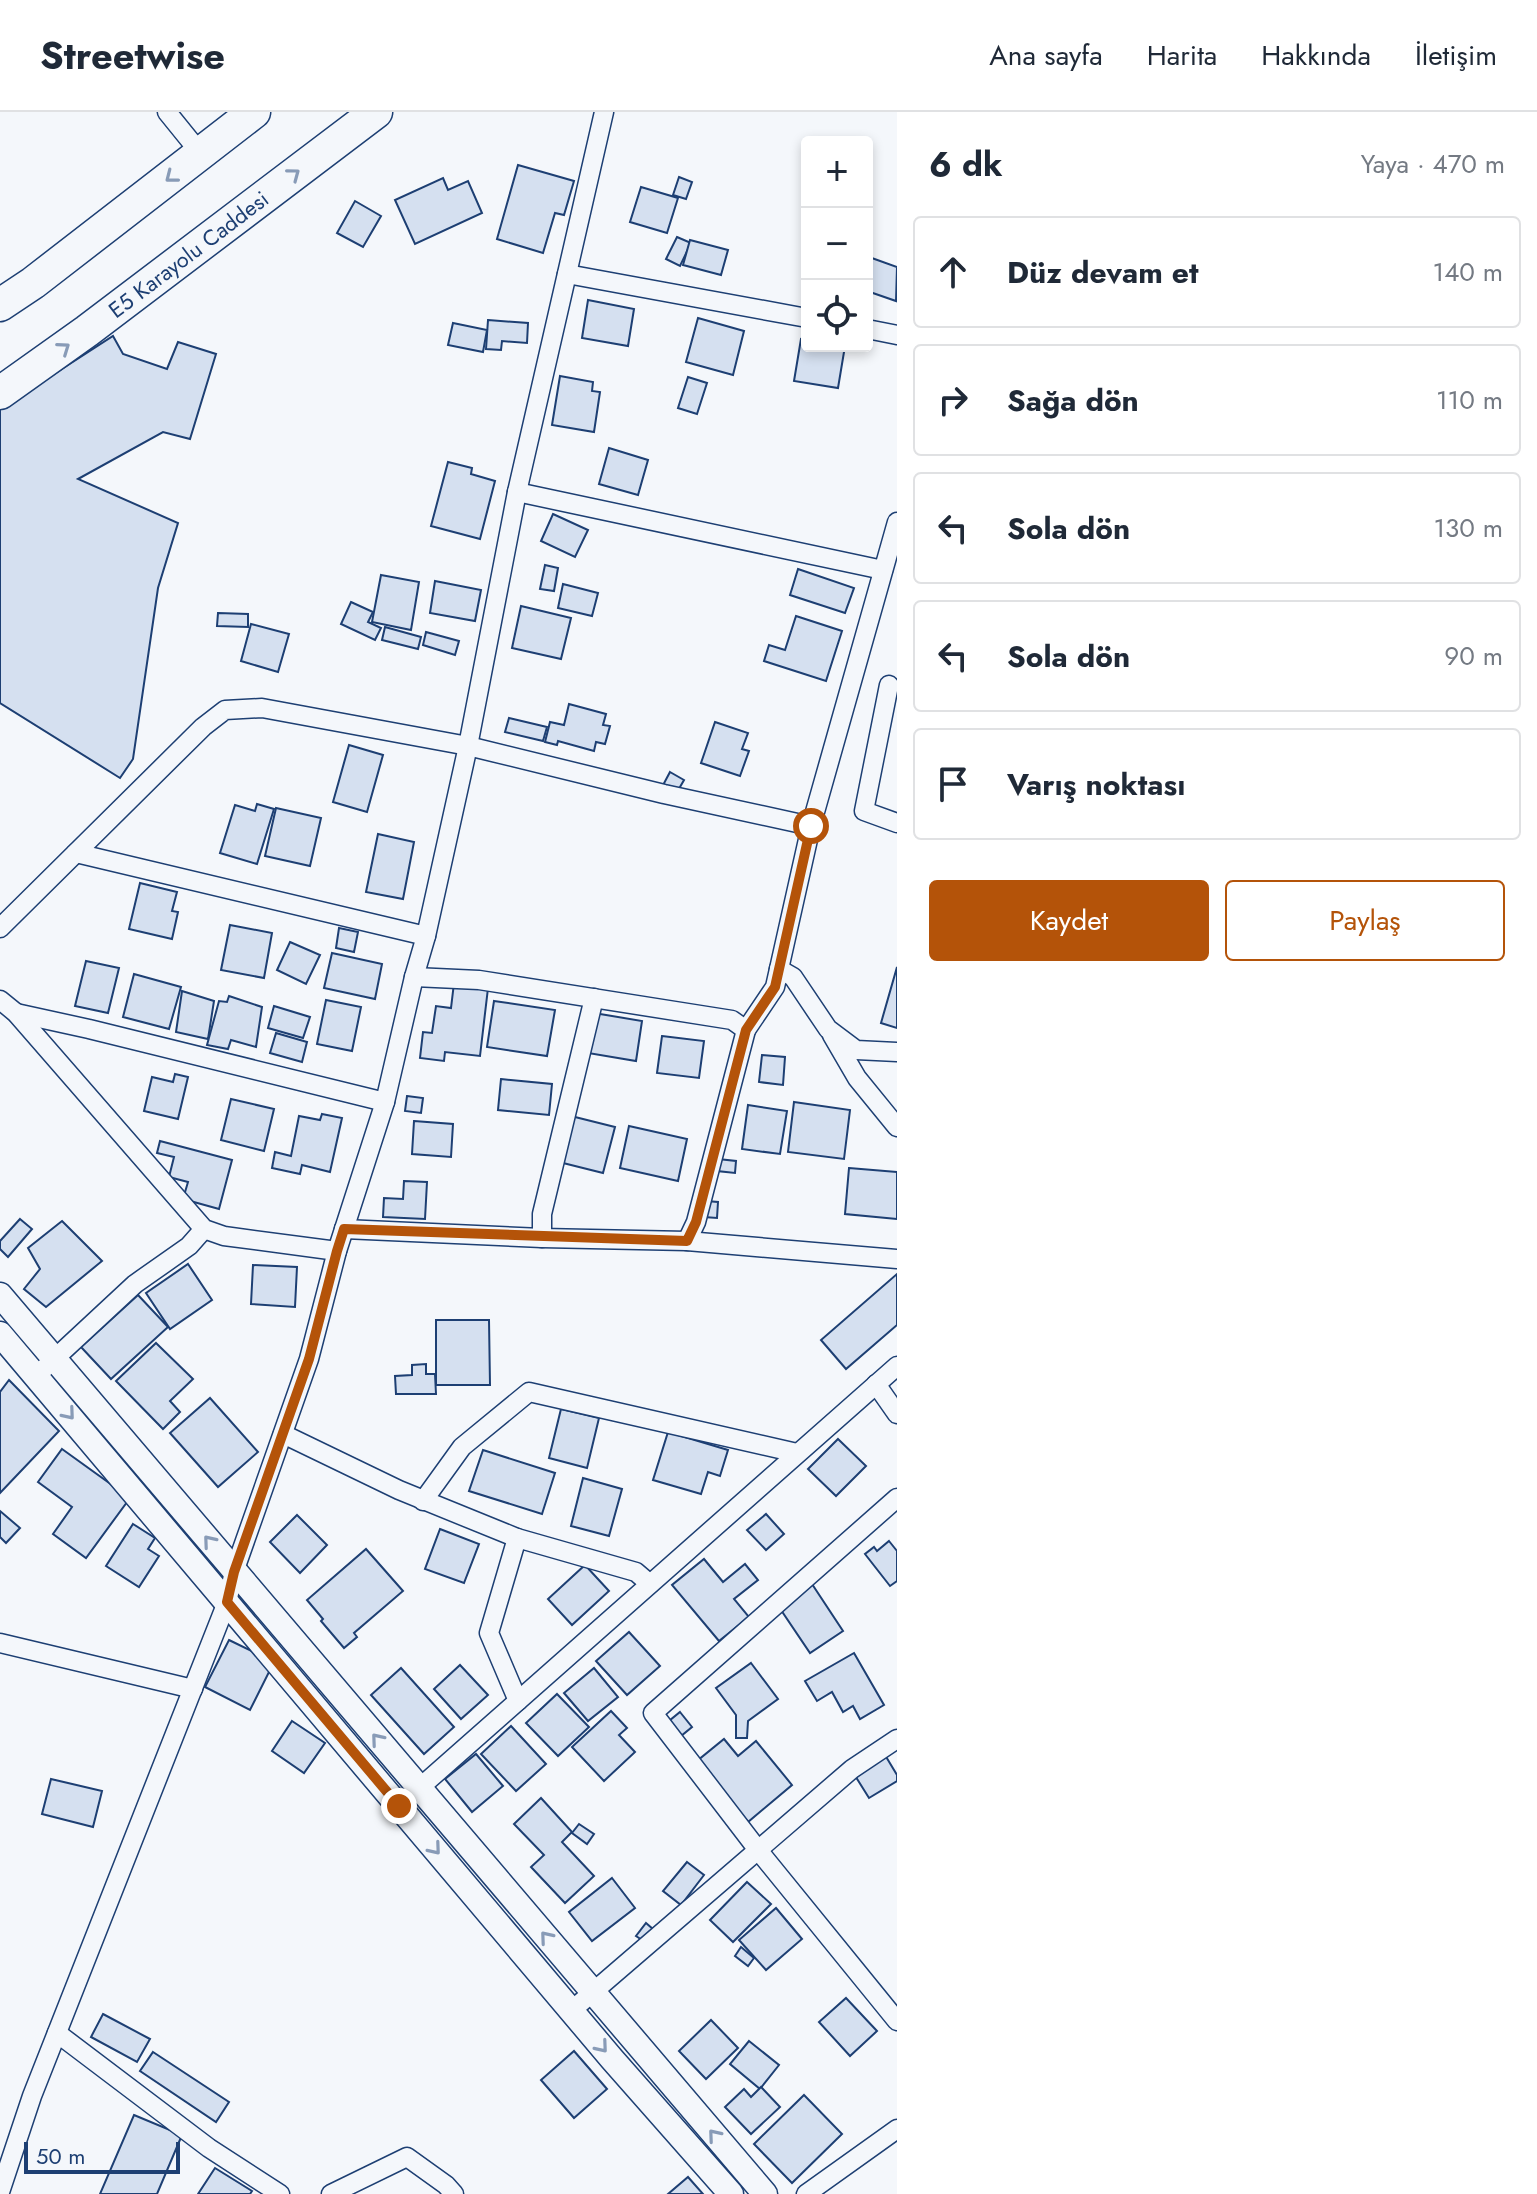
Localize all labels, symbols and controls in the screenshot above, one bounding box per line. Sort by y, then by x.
text: Streetwise [40,28,225,83]
text: Ana sayfa [989,35,1103,76]
text: Harita [1147,35,1217,76]
text: Hakkında [1261,35,1371,76]
text: İletişim [1415,35,1497,76]
map controls [801,136,873,352]
button: + [801,136,873,208]
text: 6 dk [929,140,1003,189]
text: Yaya · 470 m [1361,145,1505,183]
one-way arrow [166,167,180,182]
one-way arrow [285,170,300,184]
street label: E5 Karayolu Caddesi [102,183,275,325]
button: − [801,208,873,280]
icon: ahead [931,250,975,294]
text: Düz devam et [1007,251,1198,294]
text: 140 m [1432,253,1503,291]
button: locate [801,280,873,352]
one-way arrow [55,343,69,358]
icon: right [931,378,975,422]
text: Sağa dön [1007,379,1139,422]
text: 110 m [1436,381,1503,419]
icon: left [931,506,975,550]
text: Sola dön [1007,507,1130,550]
text: 130 m [1433,509,1503,547]
icon: left [931,634,975,678]
text: Sola dön [1007,635,1130,678]
text: 90 m [1444,637,1503,675]
icon: arrive [931,762,975,806]
text: Varış noktası [1007,763,1185,806]
route start [793,808,829,844]
button: Kaydet [929,880,1209,961]
button: Paylaş [1225,880,1505,961]
one-way arrow [59,1405,74,1420]
one-way arrow [204,1536,219,1550]
one-way arrow [372,1733,387,1748]
route end [381,1788,417,1824]
one-way arrow [425,1839,440,1854]
one-way arrow [541,1931,556,1946]
one-way arrow [592,2038,607,2053]
one-way arrow [710,2129,724,2144]
scale bar [24,2138,180,2174]
text: 50 m [36,2140,85,2172]

